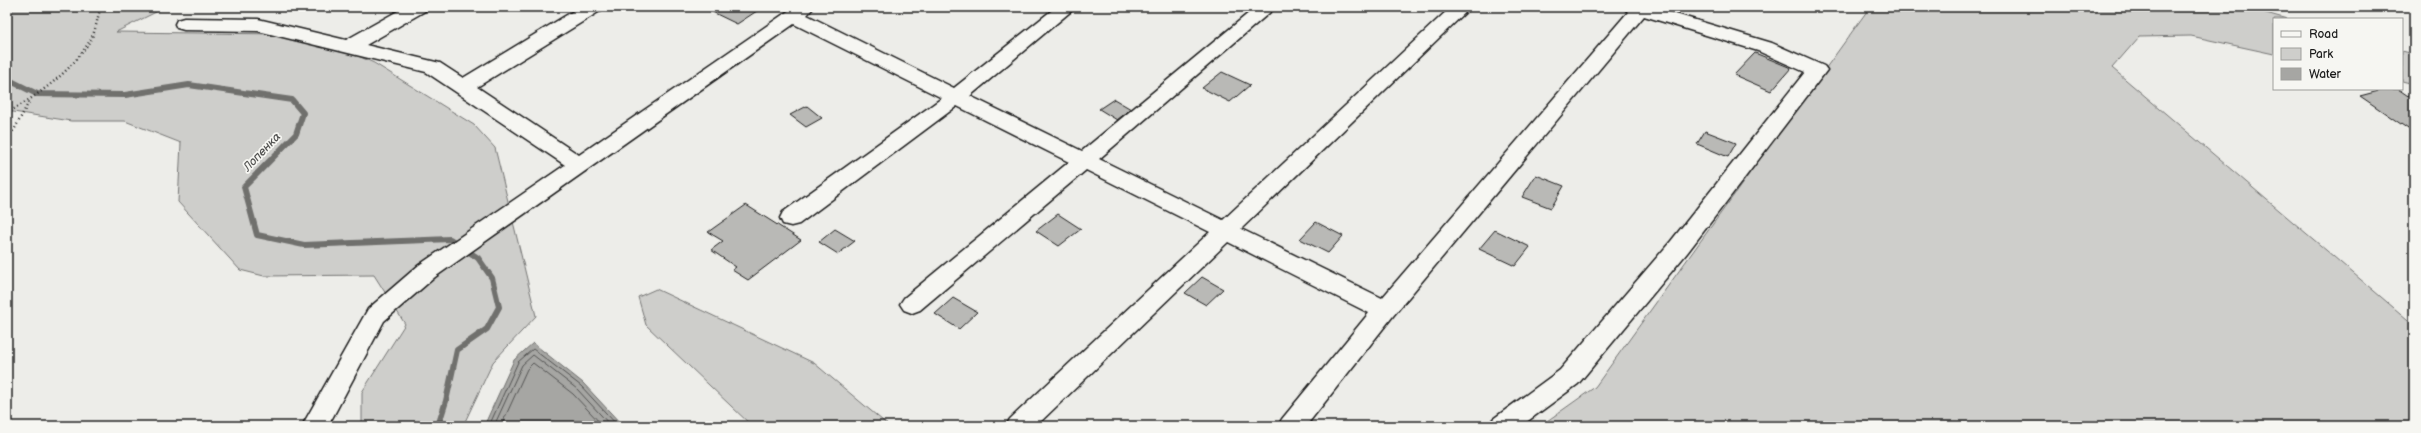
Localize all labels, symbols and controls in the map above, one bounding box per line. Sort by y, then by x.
legend [2273,18,2403,90]
text: Road [2309,27,2338,42]
text: Park [2309,47,2333,62]
text: Water [2309,67,2341,82]
water label: Лопенка [239,130,284,175]

